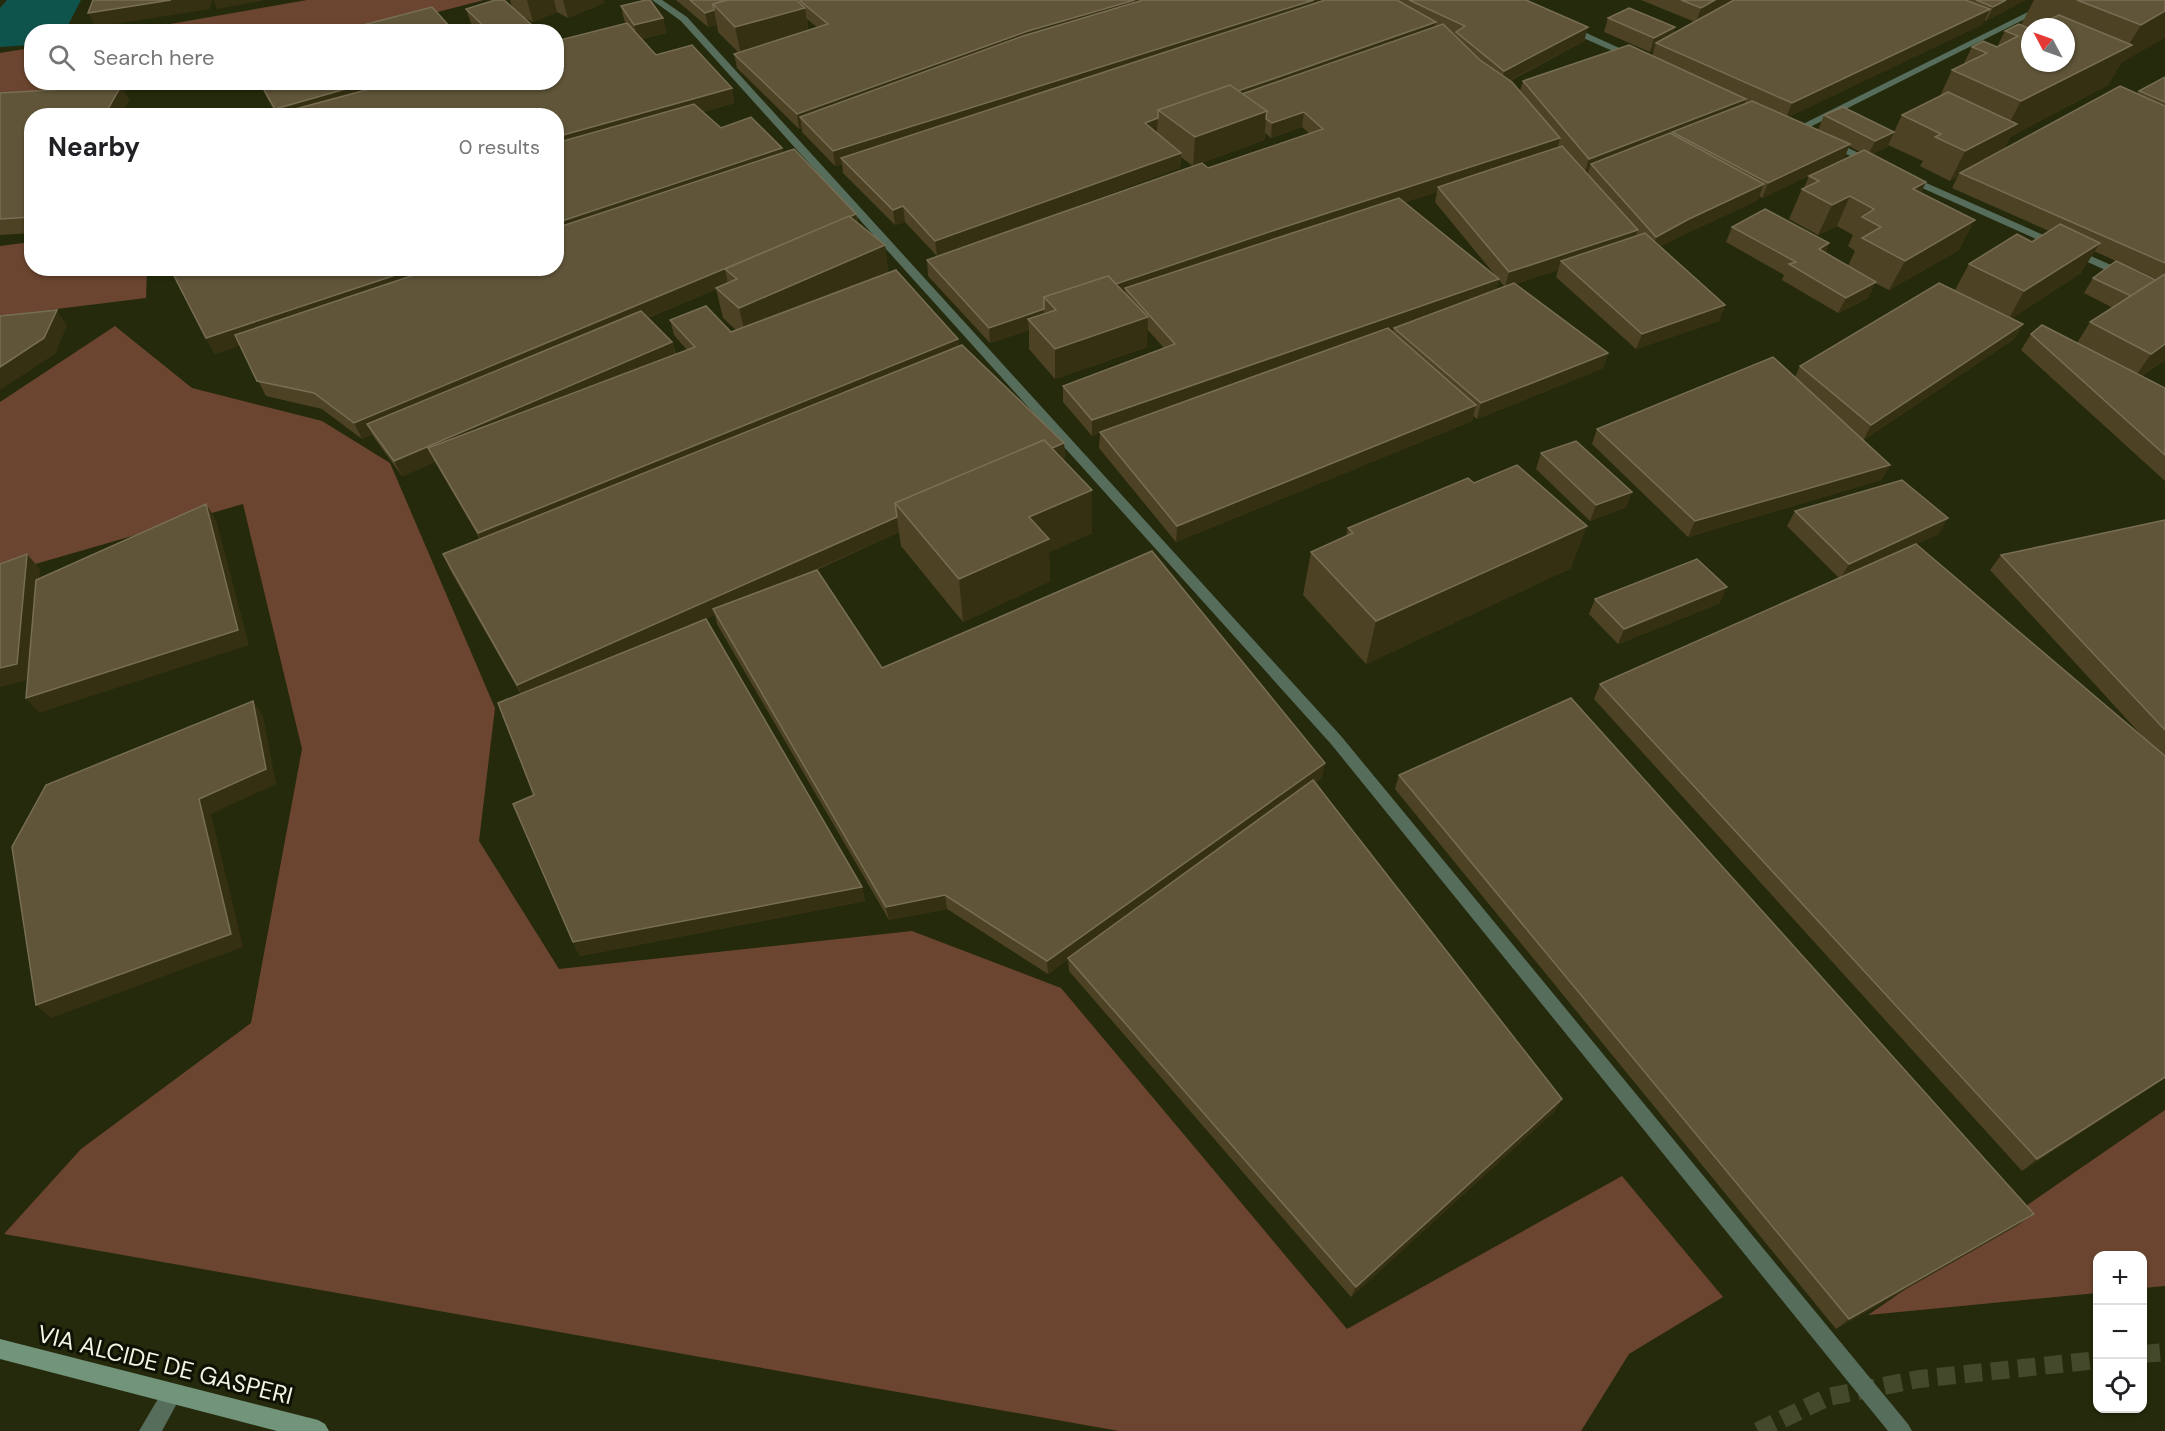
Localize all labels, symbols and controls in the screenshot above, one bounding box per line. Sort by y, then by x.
north arrow [2021,18,2075,72]
search box [24,24,564,90]
icon: search [45,41,78,74]
text: Search here [93,43,214,72]
text: Nearby [48,130,140,164]
text: 0 results [459,134,540,160]
map controls [2093,1251,2147,1413]
button: + [2093,1251,2147,1305]
button: − [2093,1305,2147,1359]
street label: VIA ALCIDE DE GASPERI [34,1318,296,1411]
button: locate [2093,1359,2147,1413]

